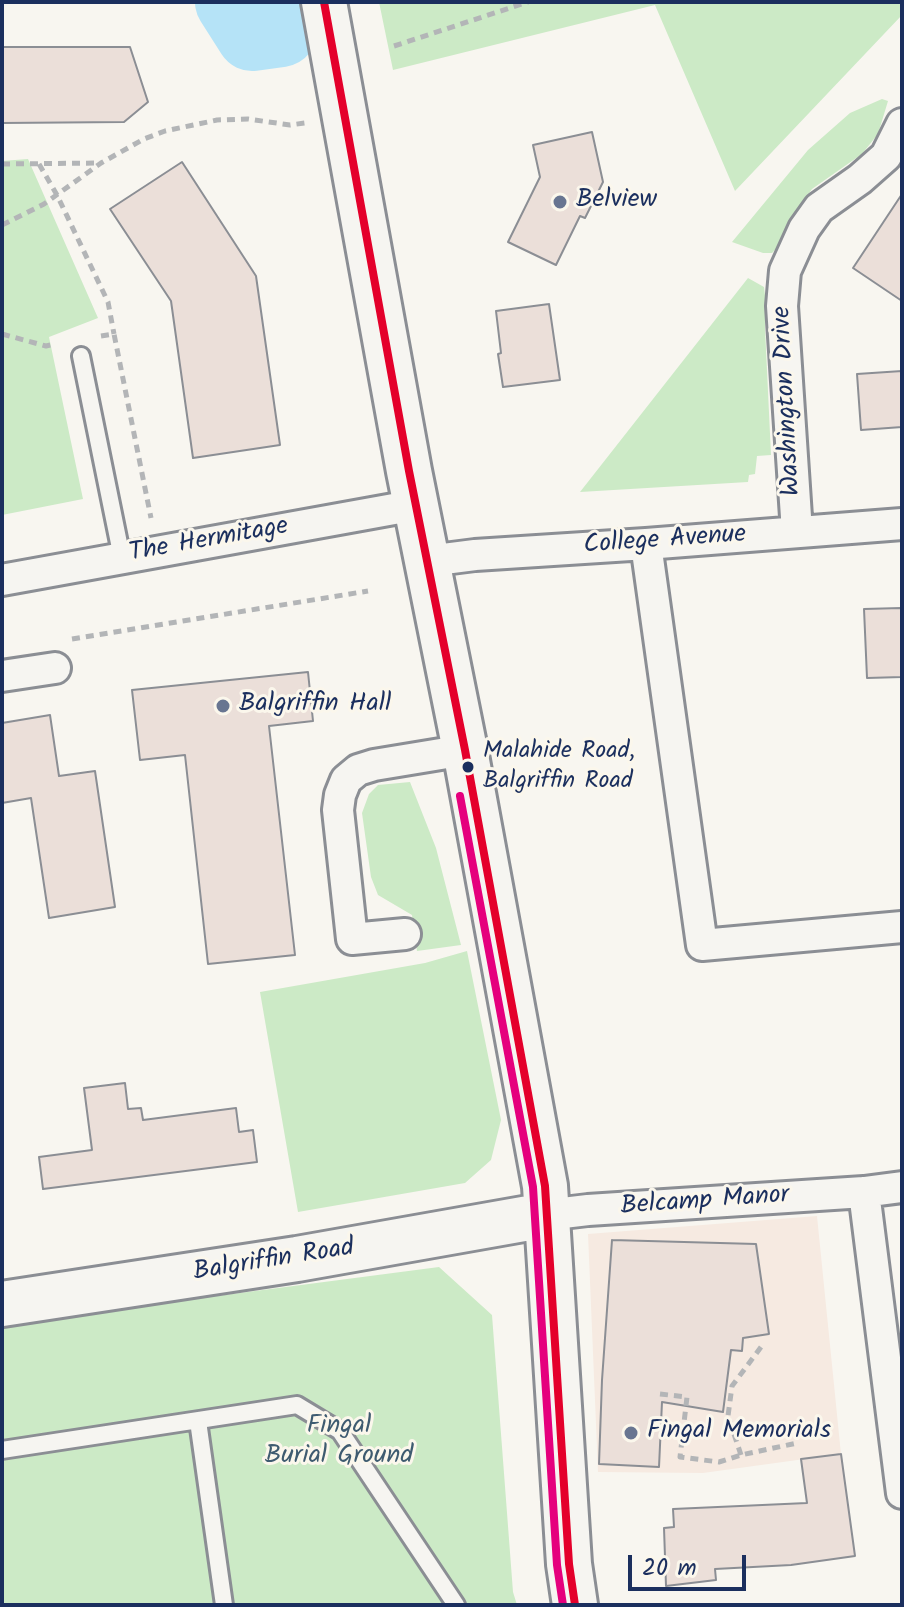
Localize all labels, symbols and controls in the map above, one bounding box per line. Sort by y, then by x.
place label: Belview [576,186,657,218]
marker: Belview [551,193,569,211]
street label: Washington Drive [768,305,810,497]
street label: The Hermitage [127,513,291,571]
street label: College Avenue [583,521,747,563]
place label: Balgriffin Hall [239,690,391,722]
marker: Balgriffin Hall [214,697,232,715]
place label: Malahide Road, Balgriffin Road [483,739,635,795]
marker: Malahide Road, Balgriffin Road [460,759,476,775]
street label: Belcamp Manor [620,1182,790,1224]
street label: Balgriffin Road [191,1234,357,1290]
park label: Fingal Burial Ground [265,1412,413,1474]
place label: Fingal Memorials [647,1417,831,1449]
marker: Fingal Memorials [622,1424,640,1442]
scale bar [632,1539,750,1589]
text: 20 m [642,1549,697,1588]

